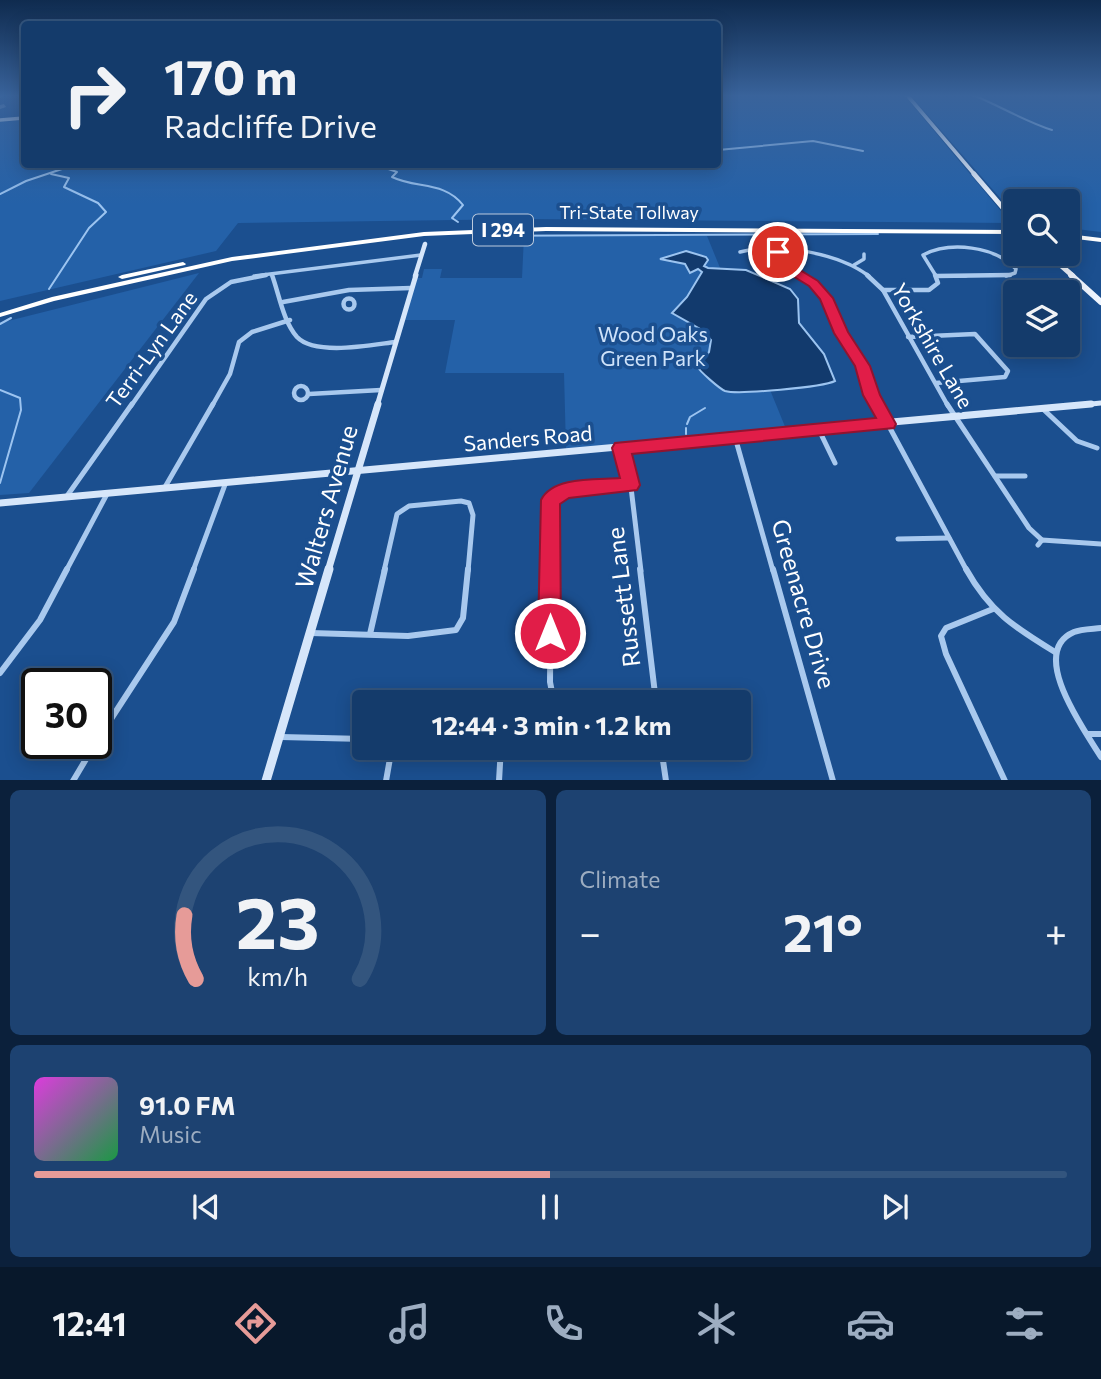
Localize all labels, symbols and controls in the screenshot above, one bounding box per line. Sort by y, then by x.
text: 170 m [164,45,297,105]
icon: right [49,49,140,140]
text: Radcliffe Drive [164,105,377,145]
map controls [1003,189,1080,357]
button: search [1003,189,1080,266]
street label: Tri-State Tollway [559,201,699,223]
road number: I 294 [473,214,533,246]
pin [748,222,808,282]
icon: arrive [759,233,797,271]
street label: Yorkshire Lane [887,278,979,412]
button: layers [1003,280,1080,357]
street label: Terri-Lyn Lane [100,286,202,412]
park label: Wood Oaks Green Park [598,321,708,370]
street label: Sanders Road [462,419,593,456]
street label: Walters Avenue [288,421,363,592]
street label: Greenacre Drive [766,516,842,692]
street label: Russett Lane [600,526,645,669]
position arrow [513,596,587,670]
speed limit sign: 30 [21,668,112,759]
text: 12:44 · 3 min · 1.2 km [431,709,672,740]
text: Climate [580,865,661,893]
text: 23 [236,875,320,964]
text: 21° [783,899,863,963]
text: − [580,908,601,955]
text: + [1045,908,1067,955]
text: km/h [247,960,308,990]
text: 91.0 FM [139,1089,236,1120]
text: Music [139,1120,202,1148]
icon: previous [187,1188,225,1226]
icon: pause [531,1188,569,1226]
icon: next [876,1188,914,1226]
icon: directions [231,1299,280,1348]
icon: music [385,1299,434,1348]
icon: phone [539,1299,588,1348]
icon: climate [692,1299,741,1348]
icon: car [846,1299,895,1348]
icon: filters [1000,1299,1049,1348]
text: 12:41 [52,1303,127,1343]

